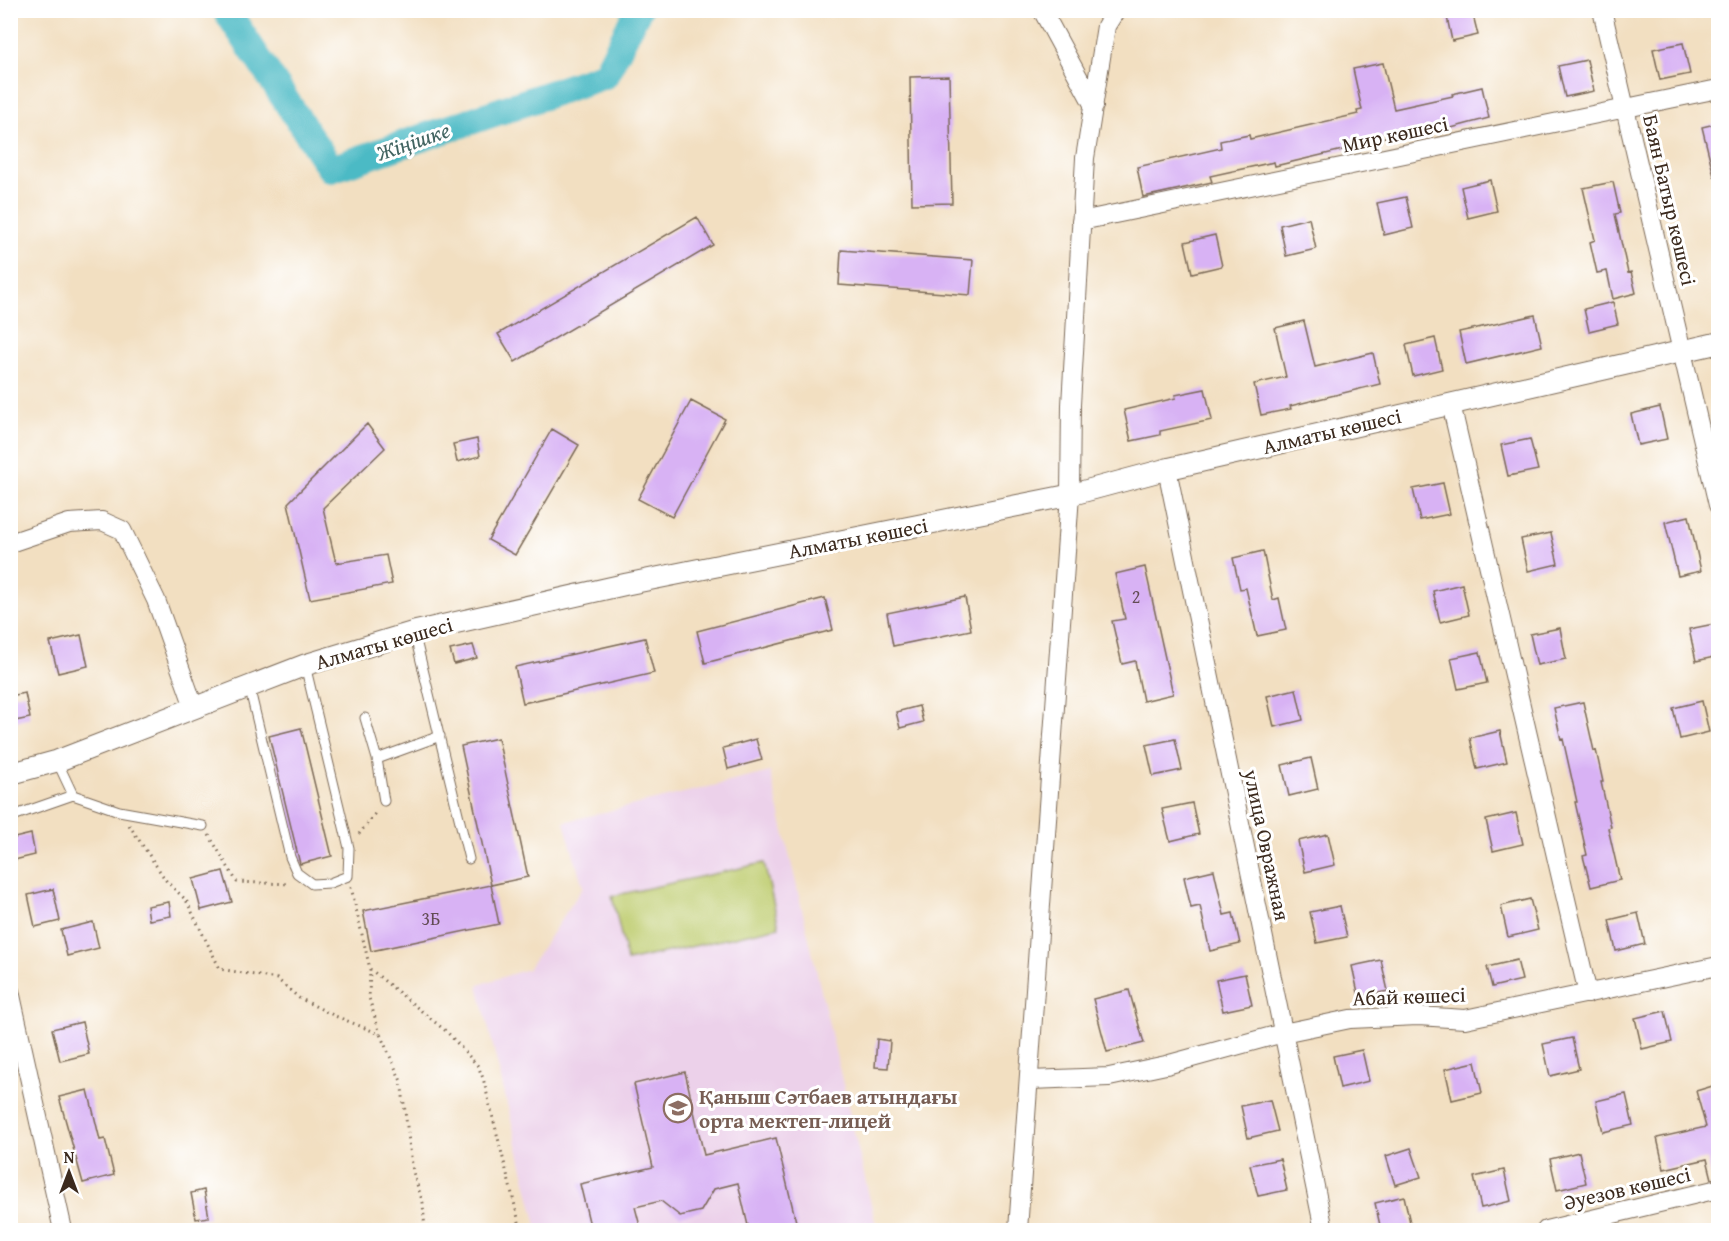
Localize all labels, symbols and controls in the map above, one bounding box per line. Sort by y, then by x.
street label: Мир көшесі [1339,108,1451,160]
street label: Баян Батыр көшесі [1635,111,1705,289]
water label: Жіңішке [371,113,454,169]
street label: Алматы көшесі [1260,400,1404,462]
street label: Алматы көшесі [786,509,930,567]
house number: 2 [1132,583,1140,610]
street label: Алматы көшесі [312,609,456,677]
street label: улица Овражная [1236,766,1298,924]
house number: 3Б [422,905,440,932]
street label: Абай көшесі [1352,979,1466,1013]
place label: Қаныш Сәтбаев атындағы орта мектеп-лицей [699,1081,957,1136]
school or university icon: Қаныш Сәтбаев атындағы орта мектеп-лицей [662,1092,694,1124]
north arrow [39,1142,99,1202]
text: N [64,1145,75,1169]
street label: Әуезов көшесі [1560,1158,1694,1218]

